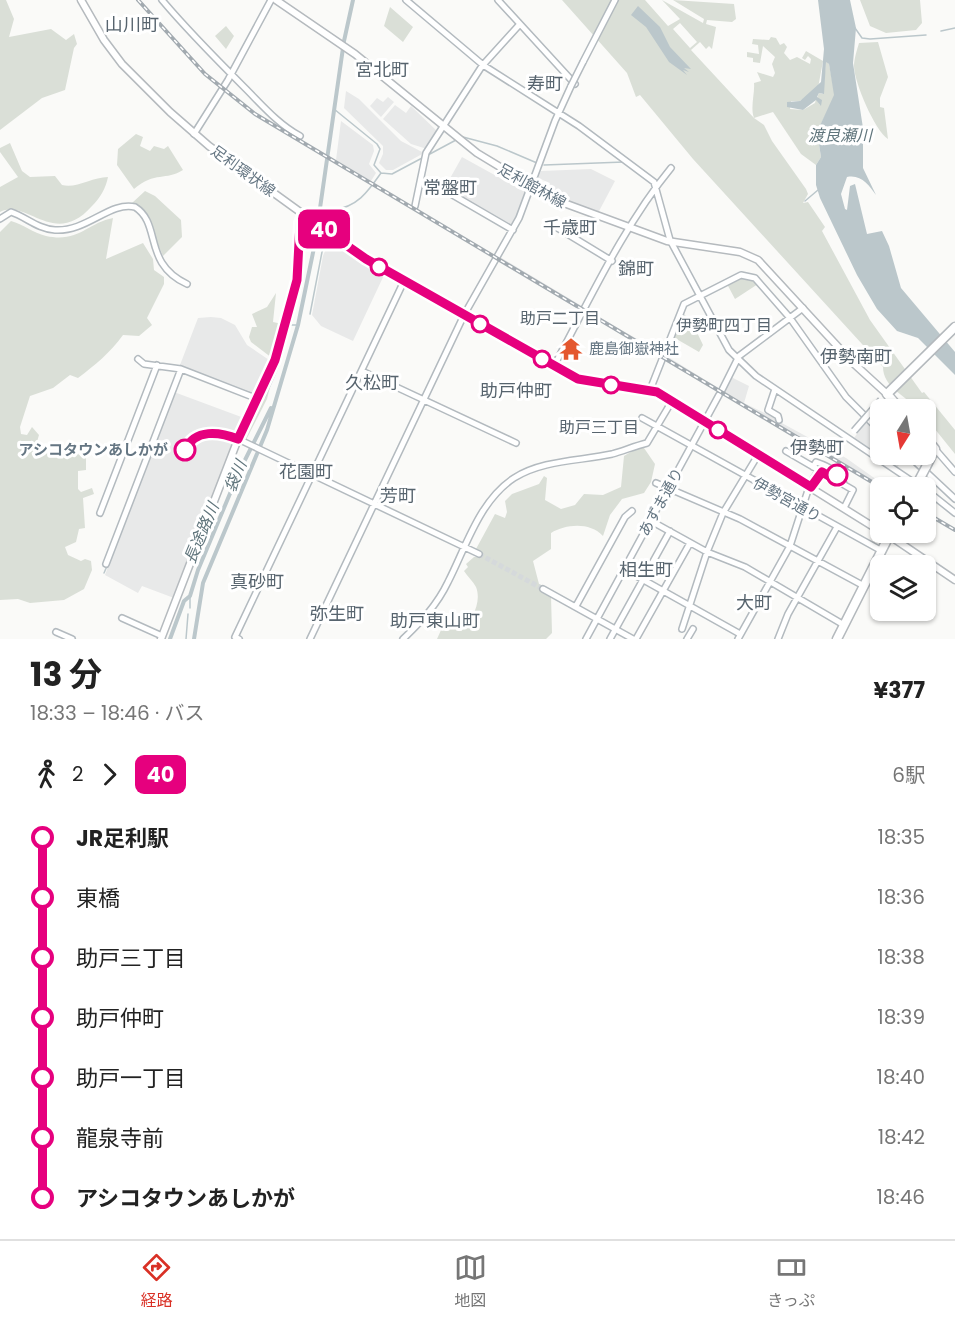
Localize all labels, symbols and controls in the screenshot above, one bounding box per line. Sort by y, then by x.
district label: 山川町 [105,12,159,37]
district label: 宮北町 [355,57,409,82]
district label: 寿町 [527,71,563,96]
water label: 渡良瀬川 [808,124,874,147]
street label: 足利環状線 [207,140,280,201]
street label: 足利館林線 [494,158,570,213]
district label: 常盤町 [423,175,477,200]
line badge: 40 [297,210,351,248]
text: 40 [310,215,338,244]
district label: 千歳町 [543,215,597,240]
district label: 錦町 [618,256,654,281]
unlabelled marker [370,258,388,276]
district label: 助戸二丁目 [520,307,600,330]
district label: 伊勢町四丁目 [676,314,772,337]
unlabelled marker [471,315,489,333]
temple icon: 鹿島御嶽神社 [558,336,584,362]
place label: 鹿島御嶽神社 [589,338,679,359]
district label: 伊勢南町 [820,344,892,369]
unlabelled marker [533,350,551,368]
district label: 久松町 [345,370,399,395]
unlabelled marker [602,376,620,394]
district label: 助戸仲町 [480,378,552,403]
north arrow [870,399,936,465]
map controls [870,399,936,621]
district label: 助戸三丁目 [559,416,639,439]
unlabelled marker [709,421,727,439]
district label: 伊勢町 [790,435,844,460]
place label: アシコタウンあしかが [19,439,168,460]
marker: アシコタウンあしかが [174,439,196,461]
water label: 袋川 [219,455,253,495]
district label: 花園町 [279,459,333,484]
street label: あずま通り [633,464,688,540]
unlabelled marker [826,464,848,486]
street label: 伊勢宮通り [749,472,825,527]
button: locate [870,477,936,543]
district label: 芳町 [380,483,416,508]
water label: 長途路川 [178,497,225,567]
button: layers [870,555,936,621]
district label: 相生町 [619,557,673,582]
district label: 真砂町 [230,569,284,594]
district label: 大町 [736,590,772,615]
district label: 弥生町 [310,601,364,626]
district label: 助戸東山町 [390,608,480,633]
text: 13 分 [30,651,102,698]
text: ¥377 [873,675,925,706]
text: 18:33 – 18:46 · バス [30,699,205,727]
icon: walk [30,758,63,791]
icon: forward [93,758,126,791]
text: 2 [72,760,84,788]
text: 40 [147,760,174,789]
text: 6駅 [892,761,925,789]
text: JR足利駅 [76,823,169,854]
text: 18:35 [877,823,925,851]
text: 東橋 [76,883,120,914]
text: 18:36 [877,883,925,911]
text: 助戸三丁目 [76,943,186,974]
text: 18:38 [877,943,925,971]
text: 助戸仲町 [76,1003,164,1034]
text: 18:39 [877,1003,925,1031]
text: 助戸一丁目 [76,1063,186,1094]
text: 18:40 [877,1063,925,1091]
text: 龍泉寺前 [76,1123,164,1154]
text: 18:42 [878,1123,925,1151]
text: アシコタウンあしかが [76,1183,295,1214]
text: 18:46 [876,1183,925,1211]
tab: 経路 [140,1251,173,1313]
tab: 地図 [454,1251,487,1313]
tab: きっぷ [767,1251,815,1313]

